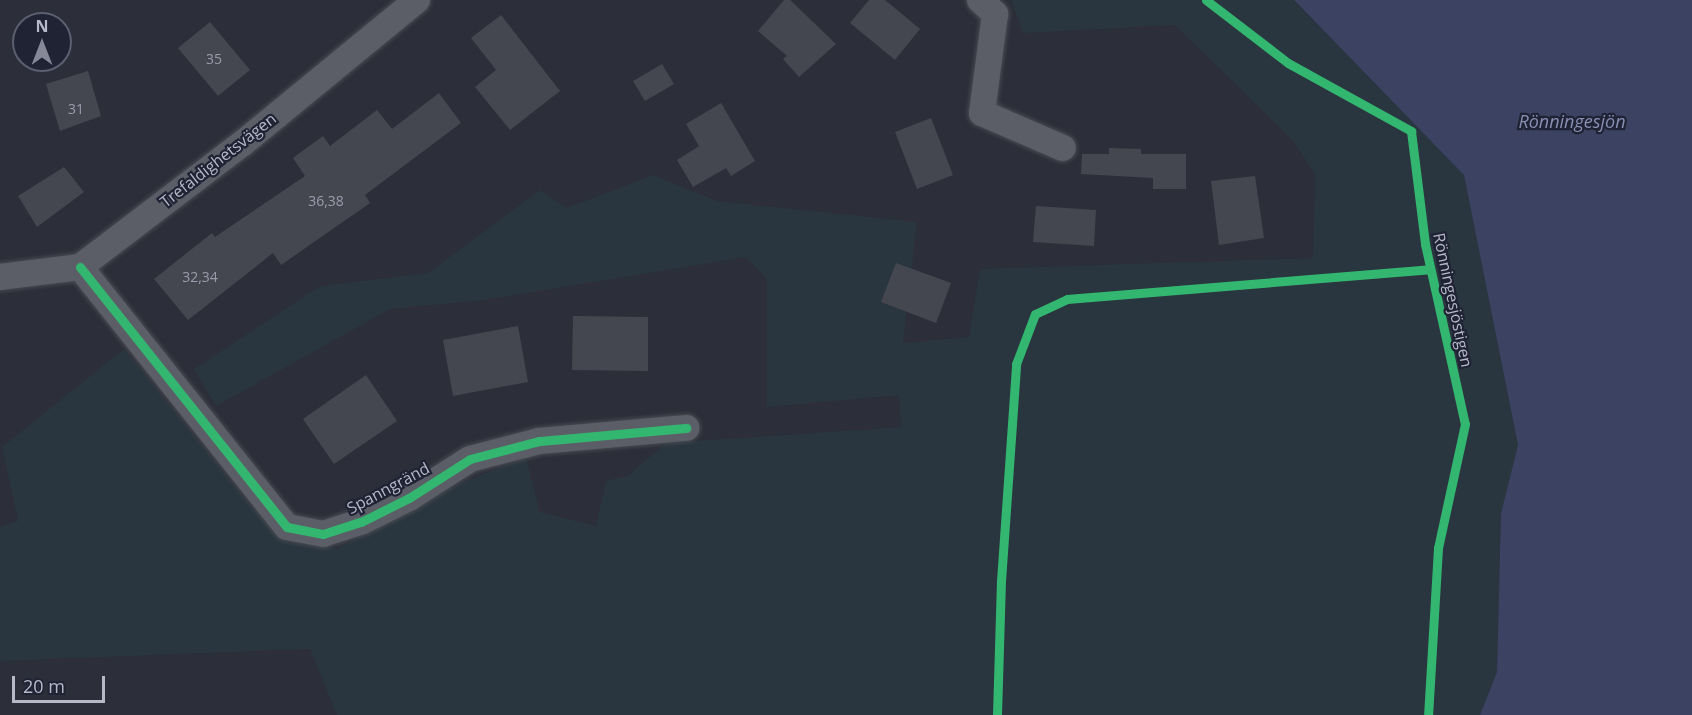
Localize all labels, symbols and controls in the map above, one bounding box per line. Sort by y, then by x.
north arrow [12,12,72,72]
text: N [35,15,49,37]
house number: 35 [206,51,222,67]
house number: 31 [68,101,84,117]
street label: Trefaldighetsvägen [156,109,280,211]
water label: Rönningesjön [1518,110,1626,132]
house number: 36,38 [308,193,344,209]
street label: Rönningesjöstigen [1429,231,1477,369]
house number: 32,34 [182,269,218,285]
street label: Spanngränd [343,458,433,518]
scale bar [15,664,108,702]
text: 20 m [23,674,65,698]

